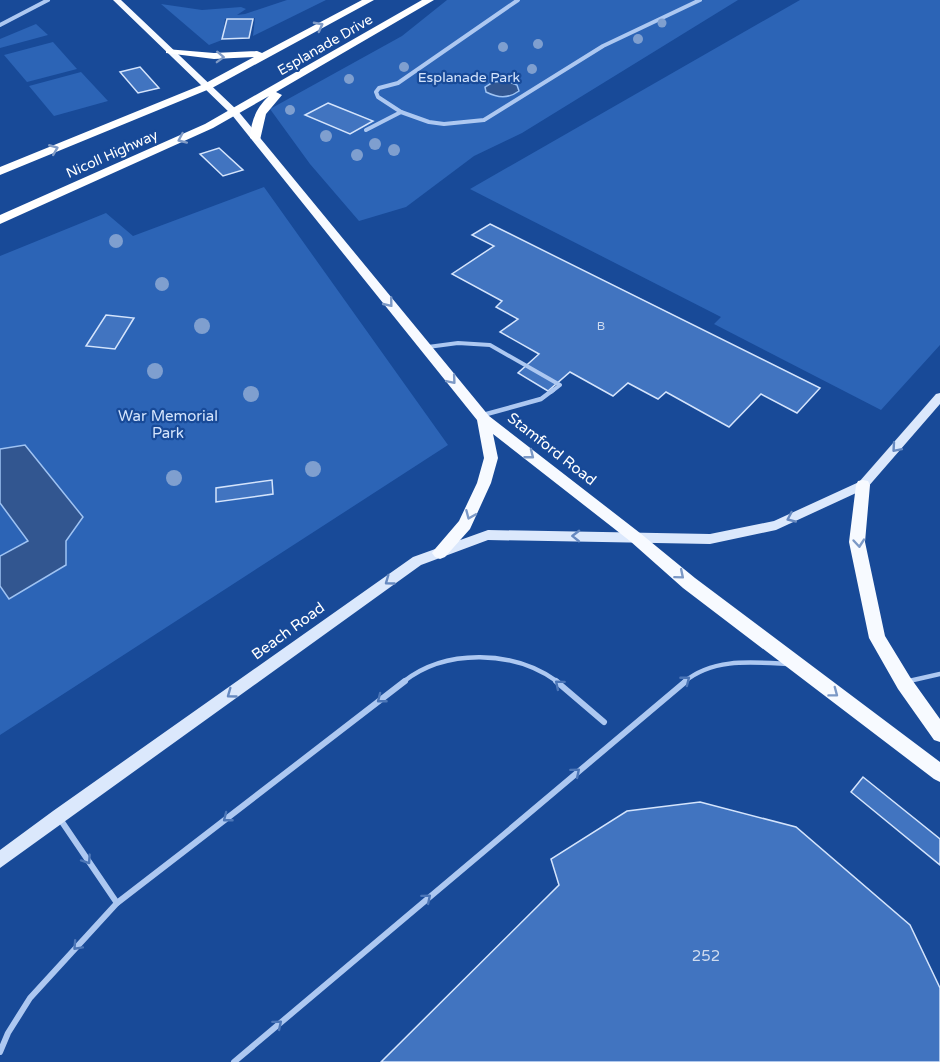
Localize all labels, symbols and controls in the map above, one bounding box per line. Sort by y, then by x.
street label: Esplanade Drive [274,11,376,79]
one-way arrow [313,22,324,34]
one-way arrow [215,51,224,63]
park label: Esplanade Park [418,69,521,86]
street label: Nicoll Highway [64,126,161,182]
one-way arrow [178,131,189,143]
one-way arrow [48,144,59,156]
one-way arrow [382,297,393,308]
house number: B [597,319,605,333]
one-way arrow [444,373,455,384]
park label: War Memorial Park [118,407,218,442]
street label: Stamford Road [504,409,600,489]
one-way arrow [892,441,903,452]
one-way arrow [524,448,535,459]
one-way arrow [465,509,477,520]
one-way arrow [786,511,797,523]
one-way arrow [572,530,581,542]
one-way arrow [852,539,865,548]
one-way arrow [673,567,684,578]
one-way arrow [385,574,396,585]
street label: Beach Road [248,598,328,664]
one-way arrow [679,676,690,687]
one-way arrow [555,681,566,692]
one-way arrow [828,686,839,697]
one-way arrow [226,687,237,698]
one-way arrow [377,692,388,703]
one-way arrow [569,768,580,779]
one-way arrow [223,811,234,822]
one-way arrow [80,853,91,864]
one-way arrow [420,894,431,905]
one-way arrow [74,939,85,950]
house number: 252 [692,947,720,965]
one-way arrow [271,1020,282,1031]

